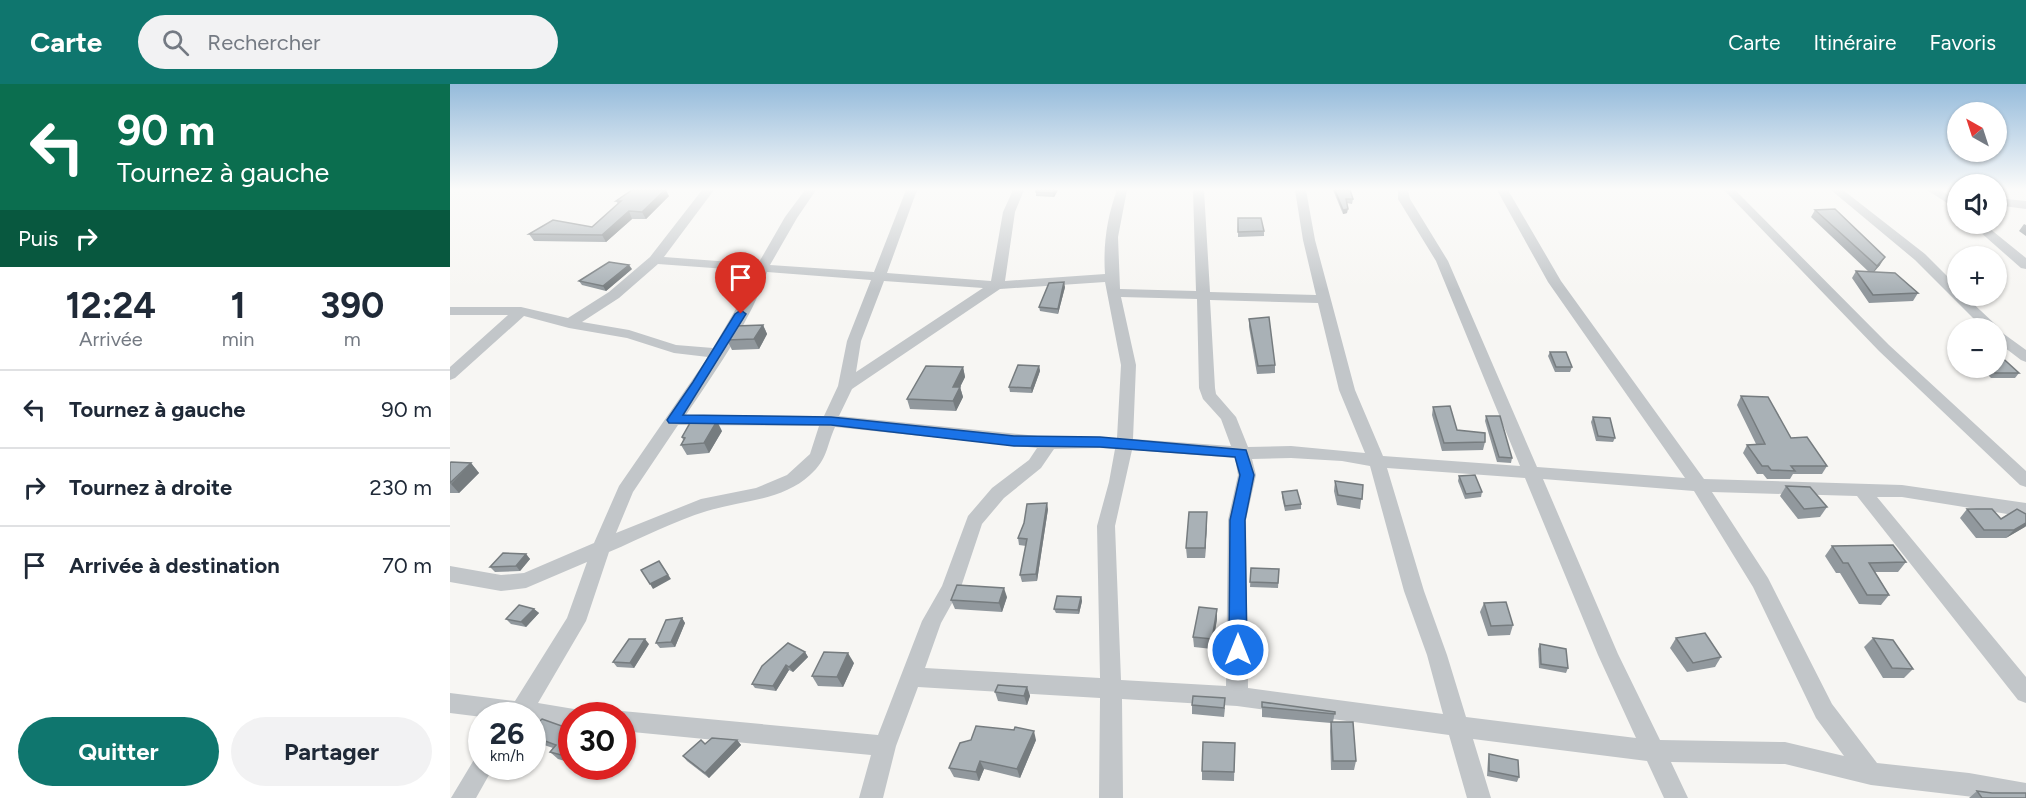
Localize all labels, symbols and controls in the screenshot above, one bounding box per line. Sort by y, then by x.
search box [138,15,558,69]
text: Carte [30,25,102,59]
icon: search [159,26,192,59]
text: Rechercher [207,29,320,56]
text: Carte [1728,30,1781,55]
text: Itinéraire [1814,30,1897,55]
text: Favoris [1930,30,1996,55]
north arrow [1947,102,2007,162]
map controls [1947,102,2007,378]
text: 90 m [117,105,215,156]
icon: left [18,108,96,186]
text: Tournez à gauche [117,156,329,189]
button: sound [1947,174,2007,234]
icon: right [70,222,103,255]
text: Puis [18,225,58,252]
button: + [1947,246,2007,306]
pin [715,252,766,314]
icon: arrive [724,261,757,294]
text: 12:24 [66,284,156,327]
text: 1 [231,284,246,327]
text: 390 [320,284,384,327]
button: − [1947,318,2007,378]
text: Arrivée [79,327,143,351]
text: min [222,327,255,351]
text: m [344,327,361,351]
icon: left [18,393,51,426]
text: Tournez à gauche [69,396,245,423]
text: 90 m [381,396,432,423]
icon: right [18,471,51,504]
text: Tournez à droite [69,474,232,501]
text: 230 m [369,474,432,501]
icon: arrive [18,549,51,582]
text: Arrivée à destination [69,552,280,579]
text: 70 m [382,552,432,579]
position arrow [1206,618,1270,682]
speed limit sign: 30 [558,702,636,780]
text: 26 [490,715,524,752]
button: Quitter [18,717,219,786]
button: Partager [231,717,432,786]
text: km/h [490,747,524,765]

